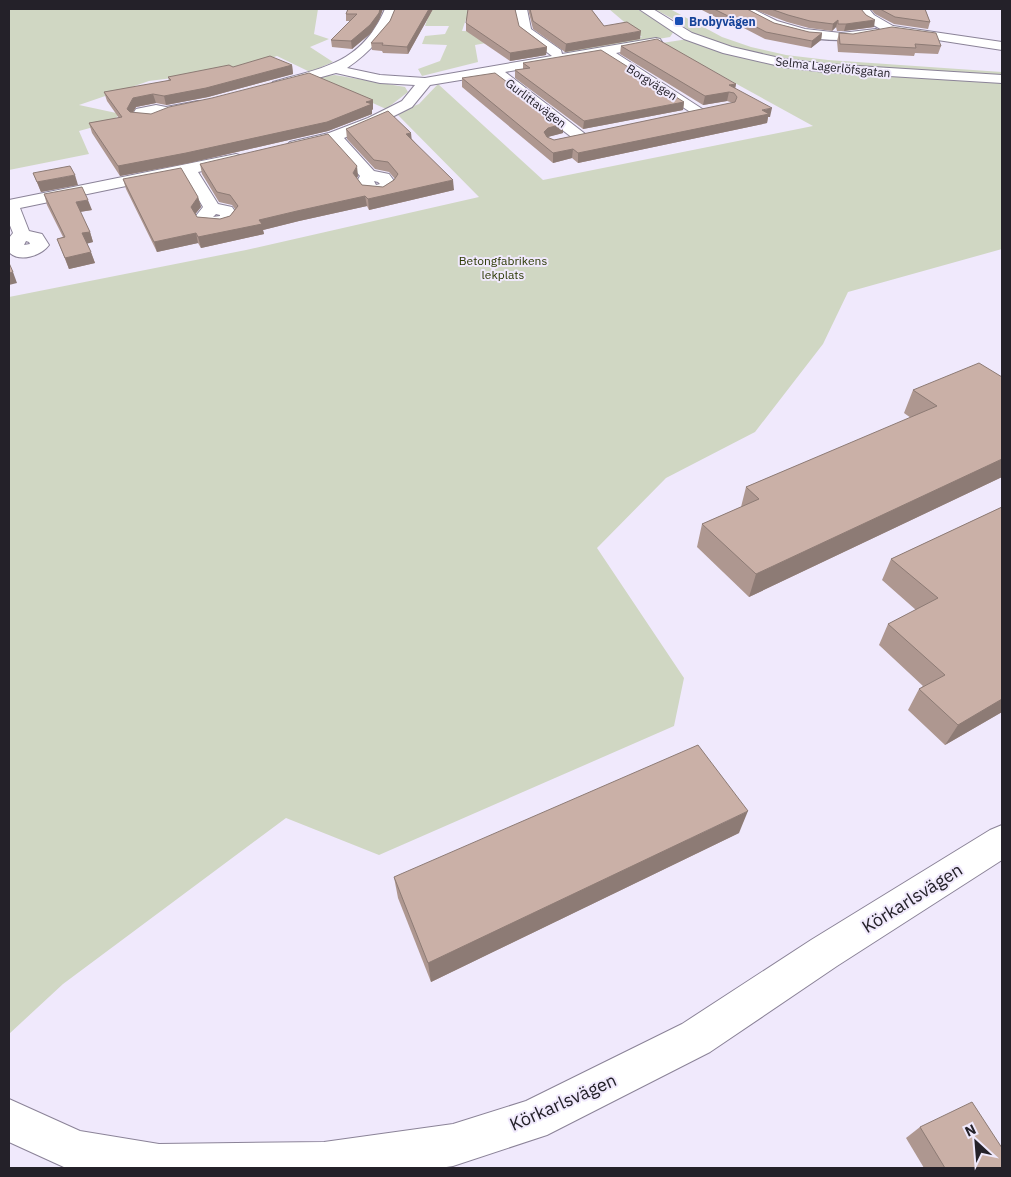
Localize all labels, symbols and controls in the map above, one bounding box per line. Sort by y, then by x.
place label: Brobyvägen [689,14,756,29]
marker: Brobyvägen [673,15,685,27]
street label: Selma Lagerlöfsgatan [775,53,891,81]
street label: Borgvägen [624,61,680,103]
street label: Gurlittavägen [503,75,569,131]
park label: Betongfabrikens lekplats [459,253,547,282]
street label: Körkarlsvägen [857,858,967,938]
street label: Körkarlsvägen [506,1068,620,1136]
north arrow [951,1117,1001,1167]
text: N [962,1120,979,1141]

